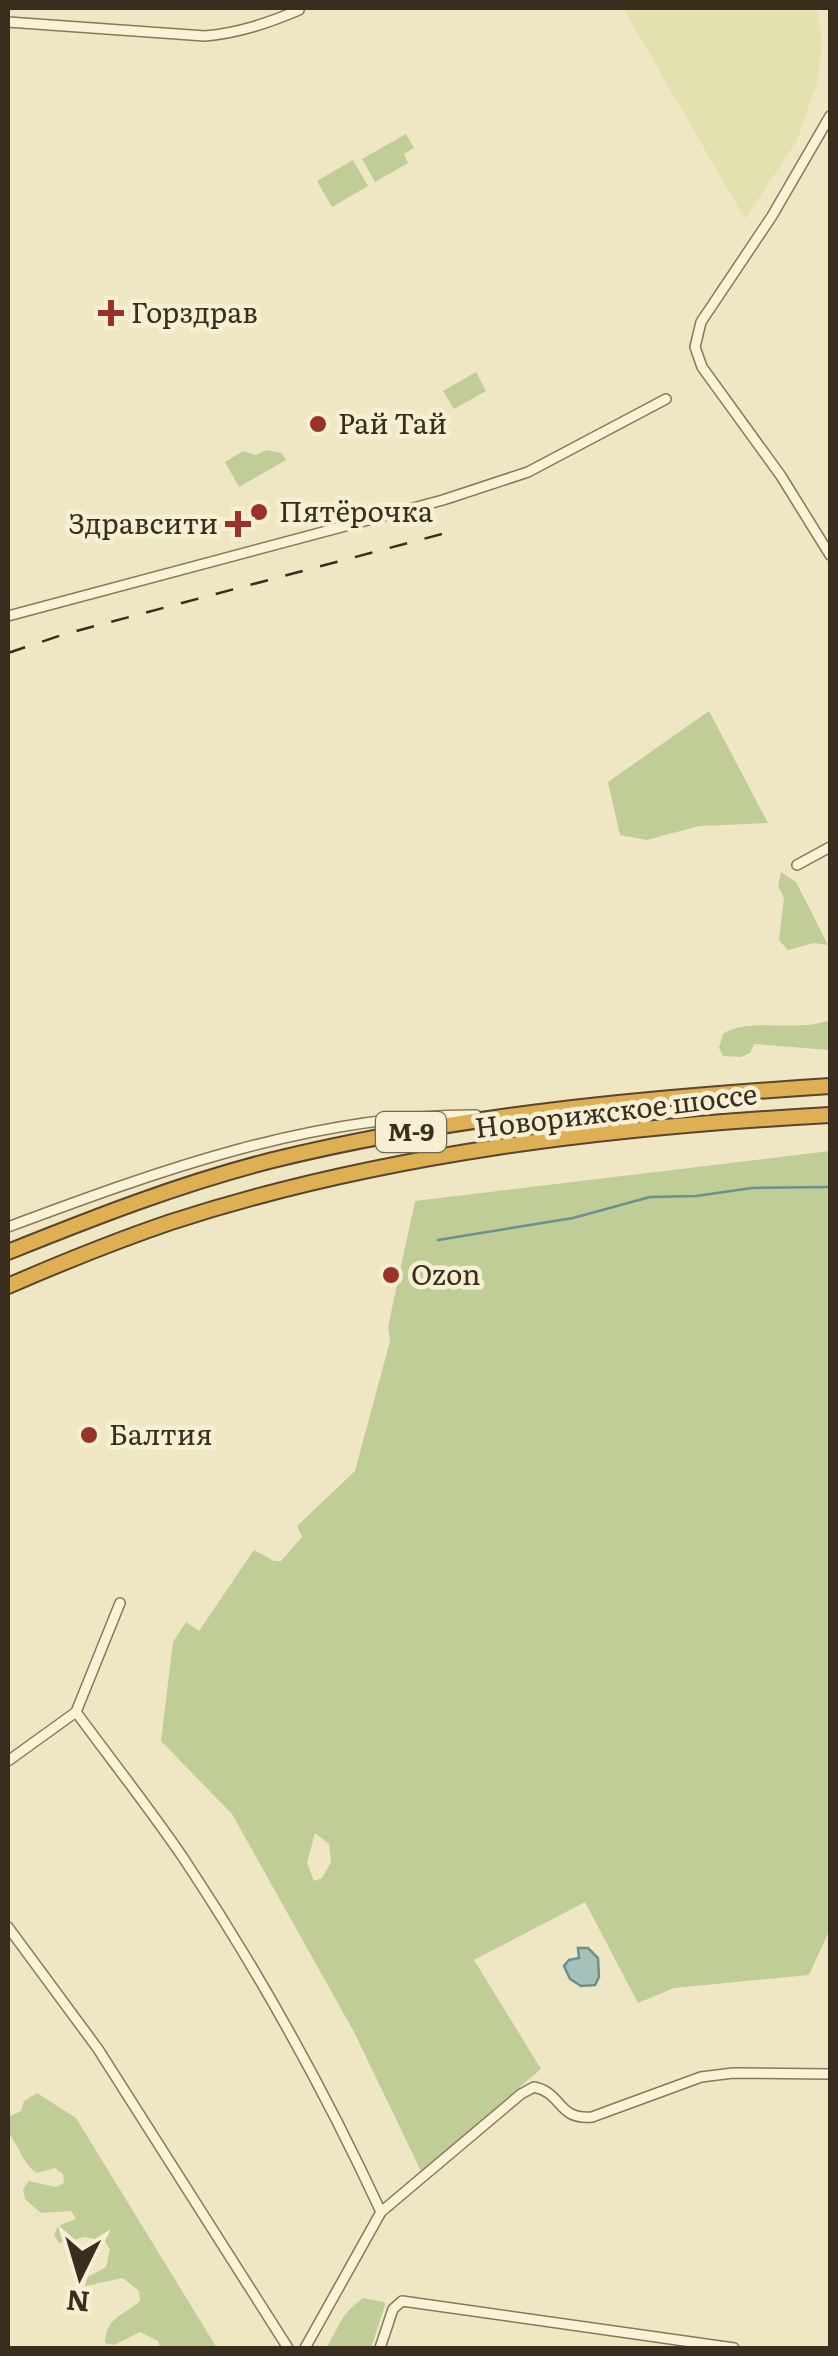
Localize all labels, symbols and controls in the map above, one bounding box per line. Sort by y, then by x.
place label: Горздрав [131,290,258,332]
marker: Горздрав [100,302,122,324]
place label: Рай Тай [338,401,447,443]
marker: Рай Тай [307,413,329,435]
place label: Пятёрочка [279,489,433,531]
place label: Здравсити [69,501,218,543]
marker: Пятёрочка [248,501,270,523]
marker: Здравсити [227,513,249,535]
street label: Новорижское шоссе [472,1071,759,1147]
road number: М-9 [376,1112,446,1152]
place label: Ozon [411,1252,481,1294]
marker: Ozon [380,1264,402,1286]
place label: Балтия [109,1412,213,1454]
marker: Балтия [78,1424,100,1446]
north arrow [30,2226,130,2326]
text: N [64,2281,91,2325]

